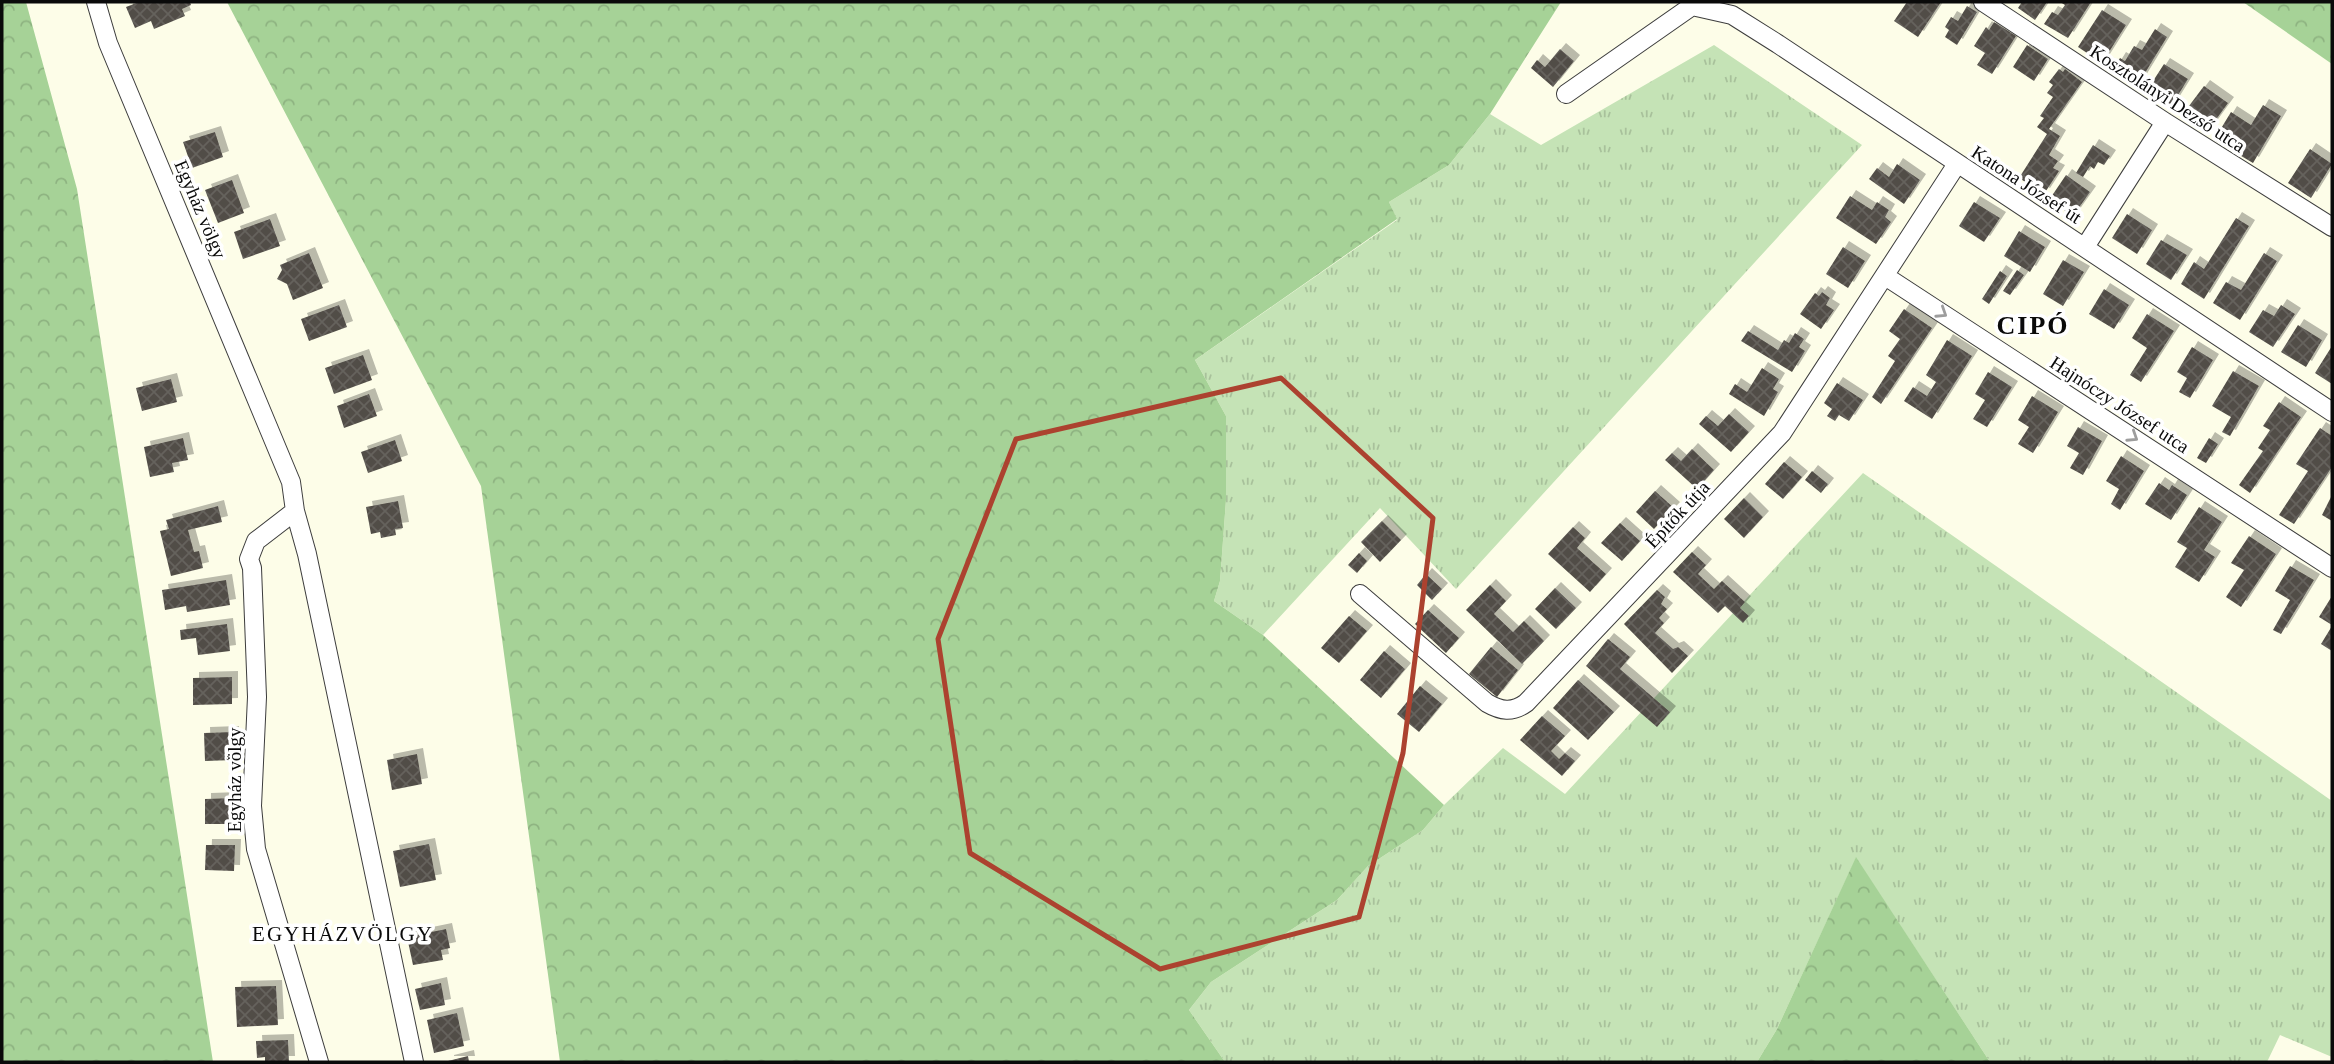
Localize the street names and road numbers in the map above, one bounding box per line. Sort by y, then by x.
street label: Kosztolányi Dezső utca [2086,40,2250,157]
street label: Katona József út [1968,141,2086,228]
street label: Egyház völgy [170,157,231,262]
street label: Hajnóczy József utca [2046,352,2194,457]
street label: Építők útja [1641,476,1714,552]
street label: Egyház völgy [224,727,245,833]

